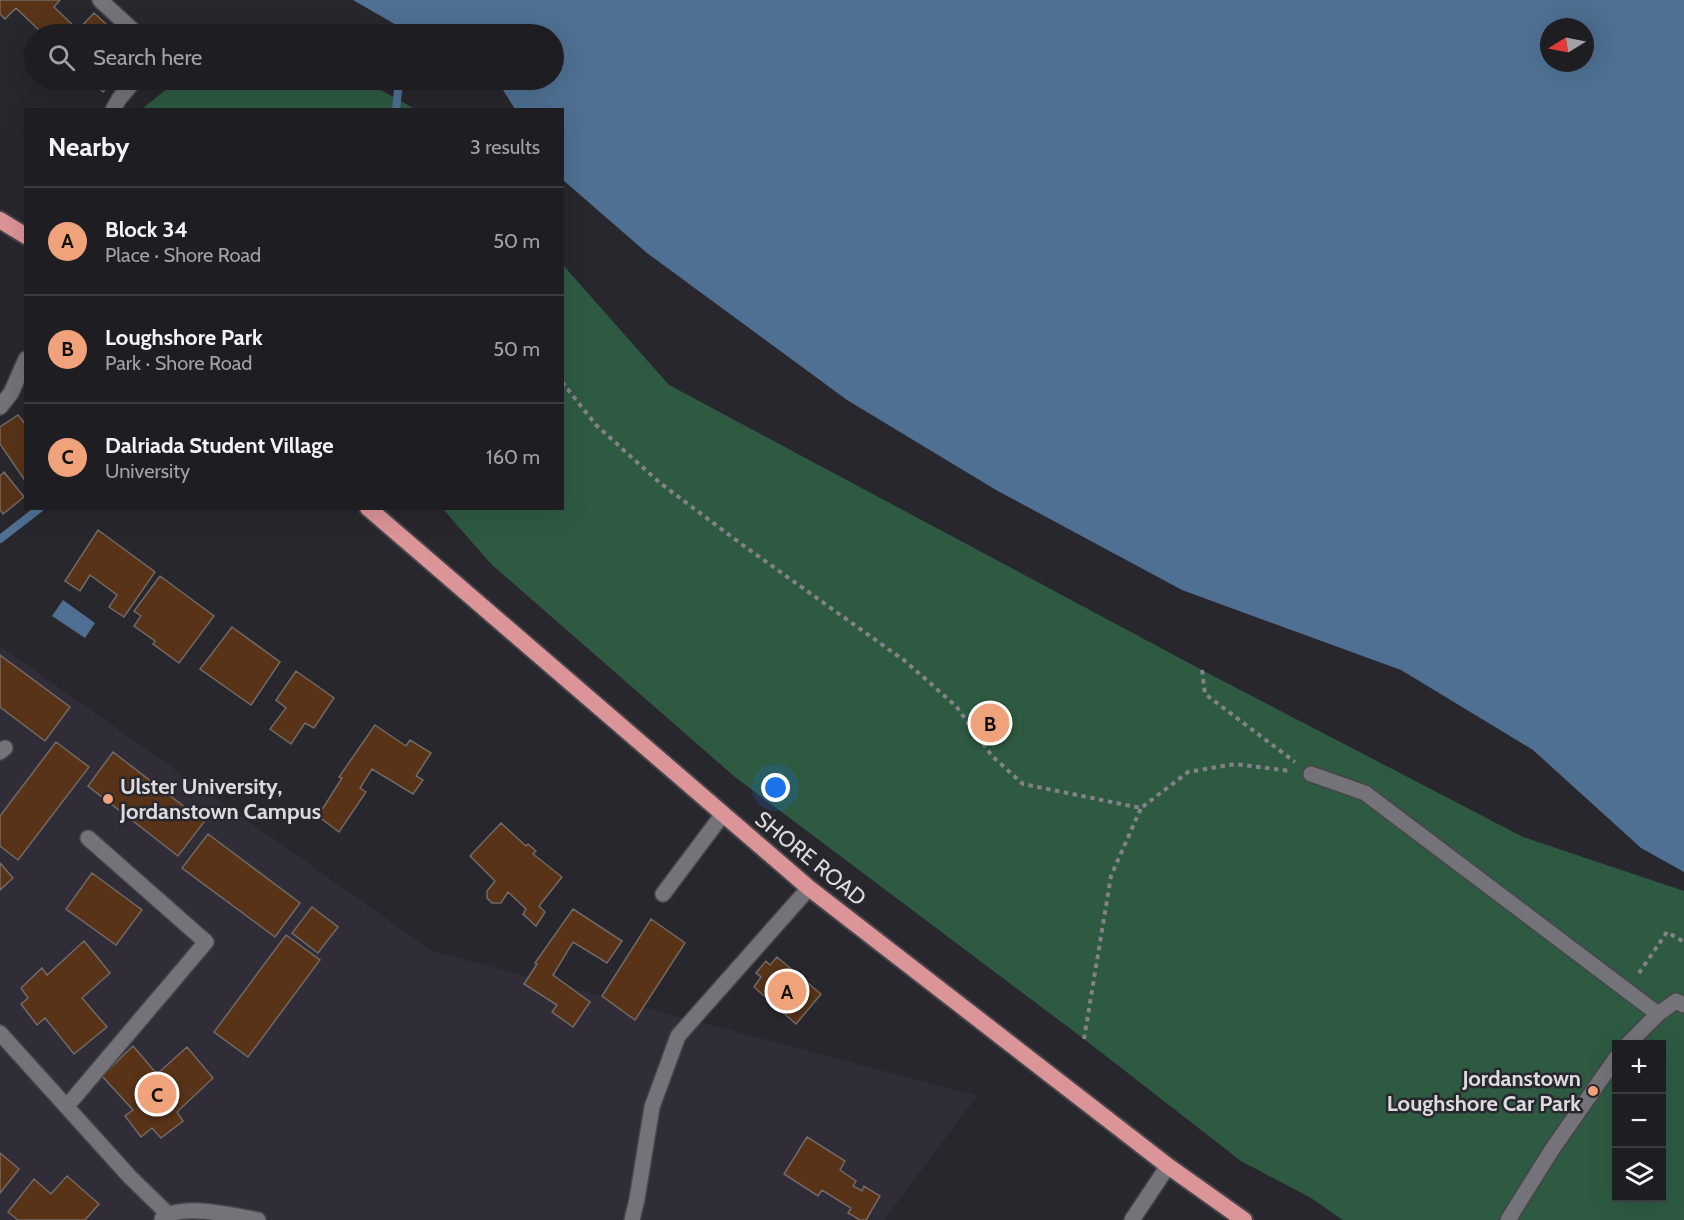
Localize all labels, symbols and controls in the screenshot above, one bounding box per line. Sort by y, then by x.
north arrow [1540,18,1594,72]
search box [24,24,564,90]
icon: search [45,41,78,74]
text: Search here [93,44,202,71]
text: Nearby [48,131,129,163]
text: 3 results [470,135,540,159]
text: Block 34 [105,216,188,243]
text: A [61,229,74,253]
text: 50 m [493,229,540,253]
text: Place · Shore Road [105,243,261,267]
text: Loughshore Park [105,324,263,351]
text: B [61,337,74,361]
text: 50 m [493,337,540,361]
text: Park · Shore Road [105,351,252,375]
text: Dalriada Student Village [105,432,334,459]
text: C [61,445,74,469]
text: 160 m [486,445,540,469]
text: University [105,459,190,483]
pin: B [970,700,1010,746]
place label: Ulster University, Jordanstown Campus [119,773,321,825]
your location [761,773,790,802]
marker: Ulster University, Jordanstown Campus [101,792,115,806]
street label: SHORE ROAD [750,805,872,911]
pin: A [768,968,806,1014]
map controls [1612,1040,1666,1202]
button: + [1612,1040,1666,1094]
place label: Jordanstown Loughshore Car Park [1387,1065,1581,1117]
pin: C [138,1072,176,1116]
marker: Jordanstown Loughshore Car Park [1586,1084,1600,1098]
button: − [1612,1094,1666,1148]
button: layers [1612,1148,1666,1202]

